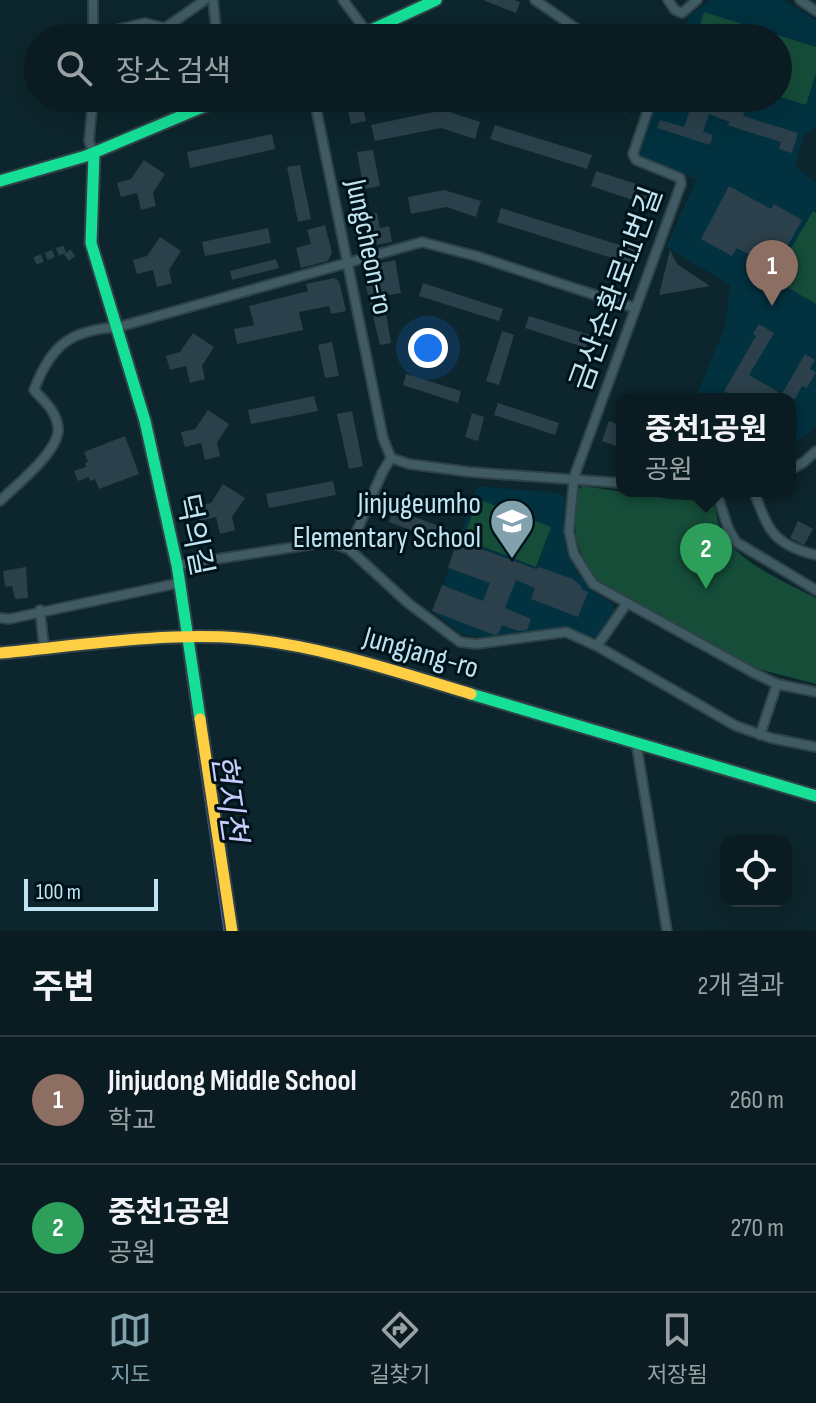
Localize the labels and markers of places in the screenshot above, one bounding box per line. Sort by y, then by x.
pin: 1 [746,240,798,306]
place label: Jinjugeumho Elementary School [293,486,481,556]
school or university icon: Jinjugeumho Elementary School [488,497,536,560]
pin: 2 [680,523,732,589]

